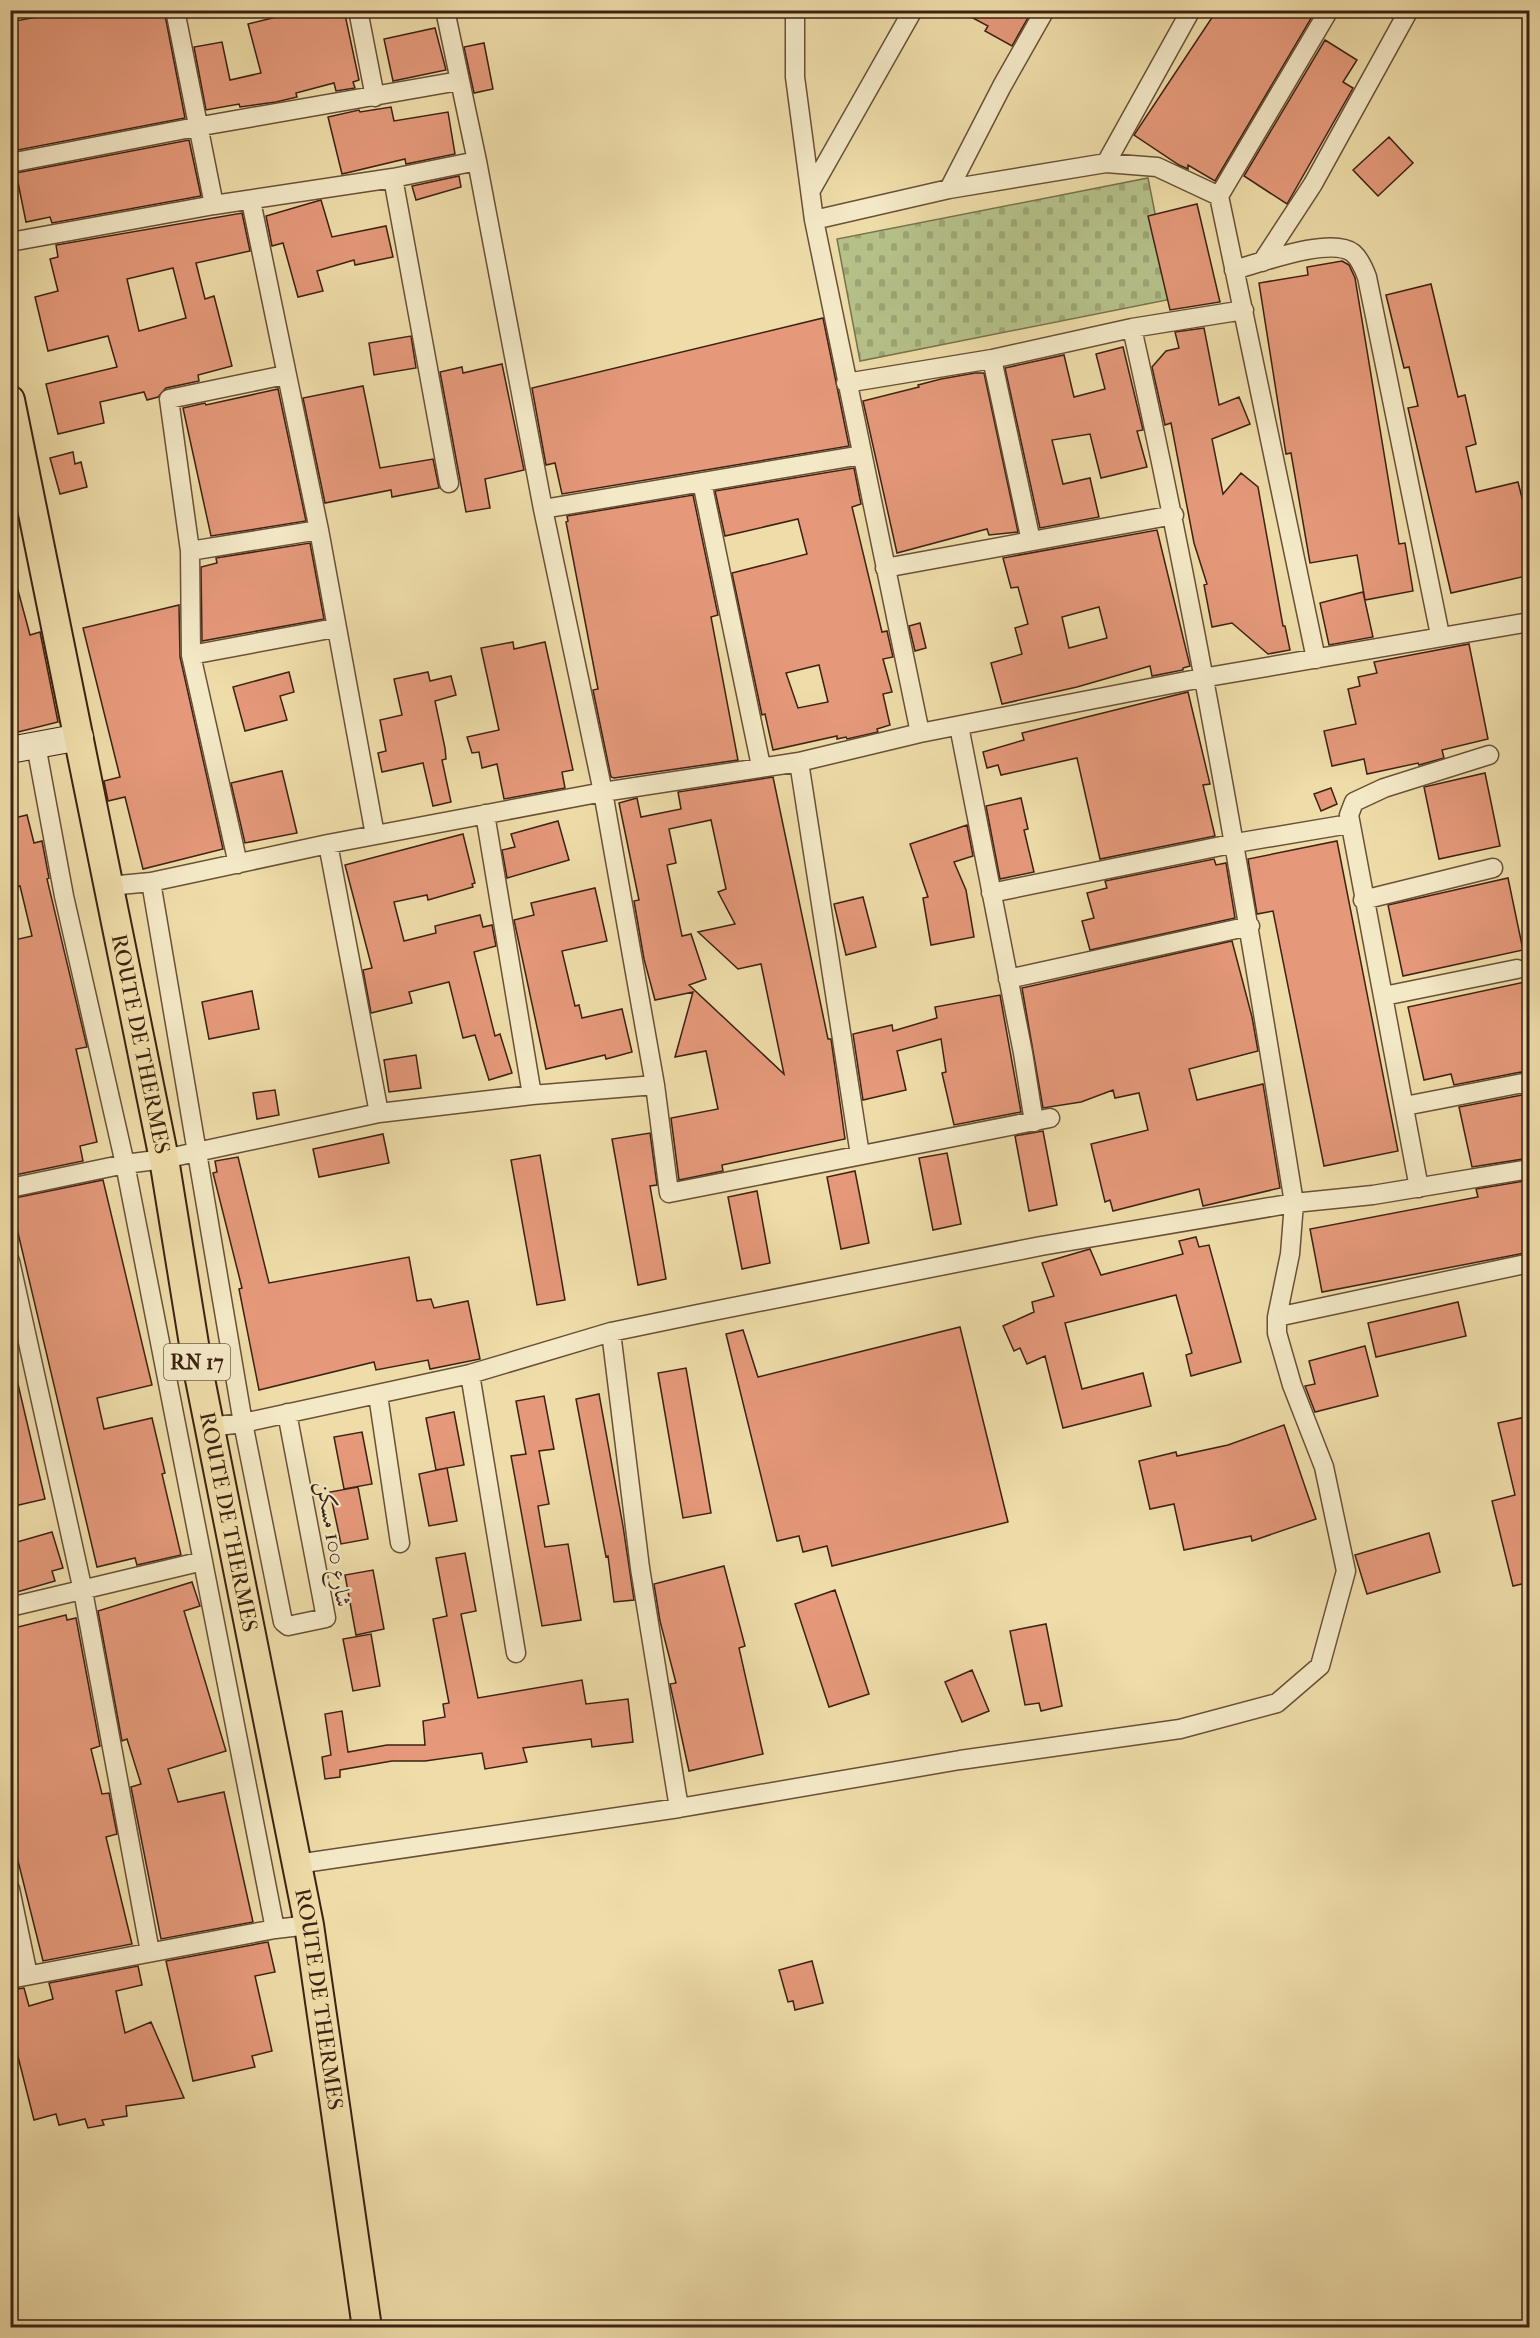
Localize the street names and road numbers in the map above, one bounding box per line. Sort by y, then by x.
street label: ROUTE DE THERMES [106,932,176,1156]
road number: RN 17 [164,1344,230,1380]
street label: ROUTE DE THERMES [194,1410,263,1634]
street label: شارع 100 مسكن [306,1479,357,1610]
street label: ROUTE DE THERMES [289,1886,348,2112]

